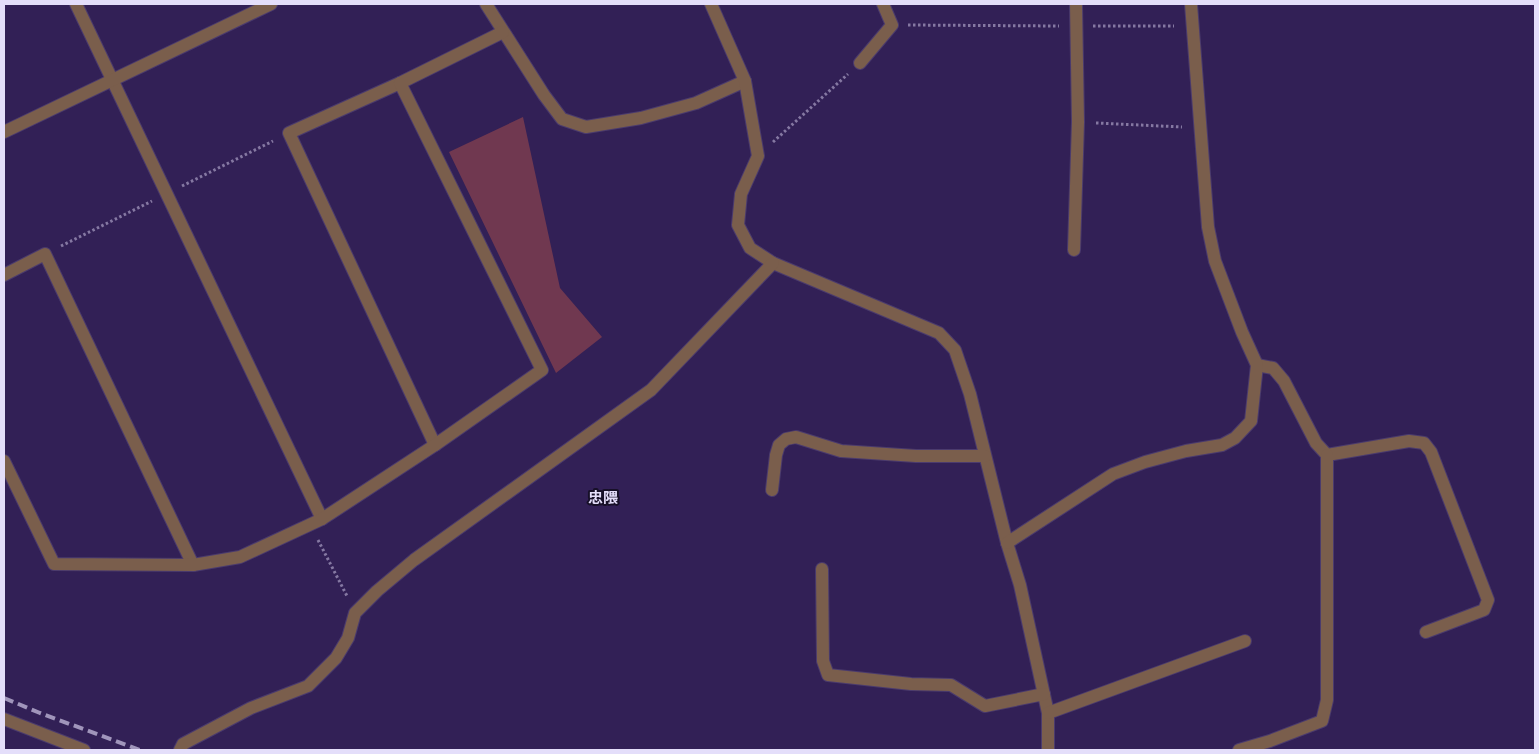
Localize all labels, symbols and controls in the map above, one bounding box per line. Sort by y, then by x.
district label: 忠隈 [588,488,618,507]

